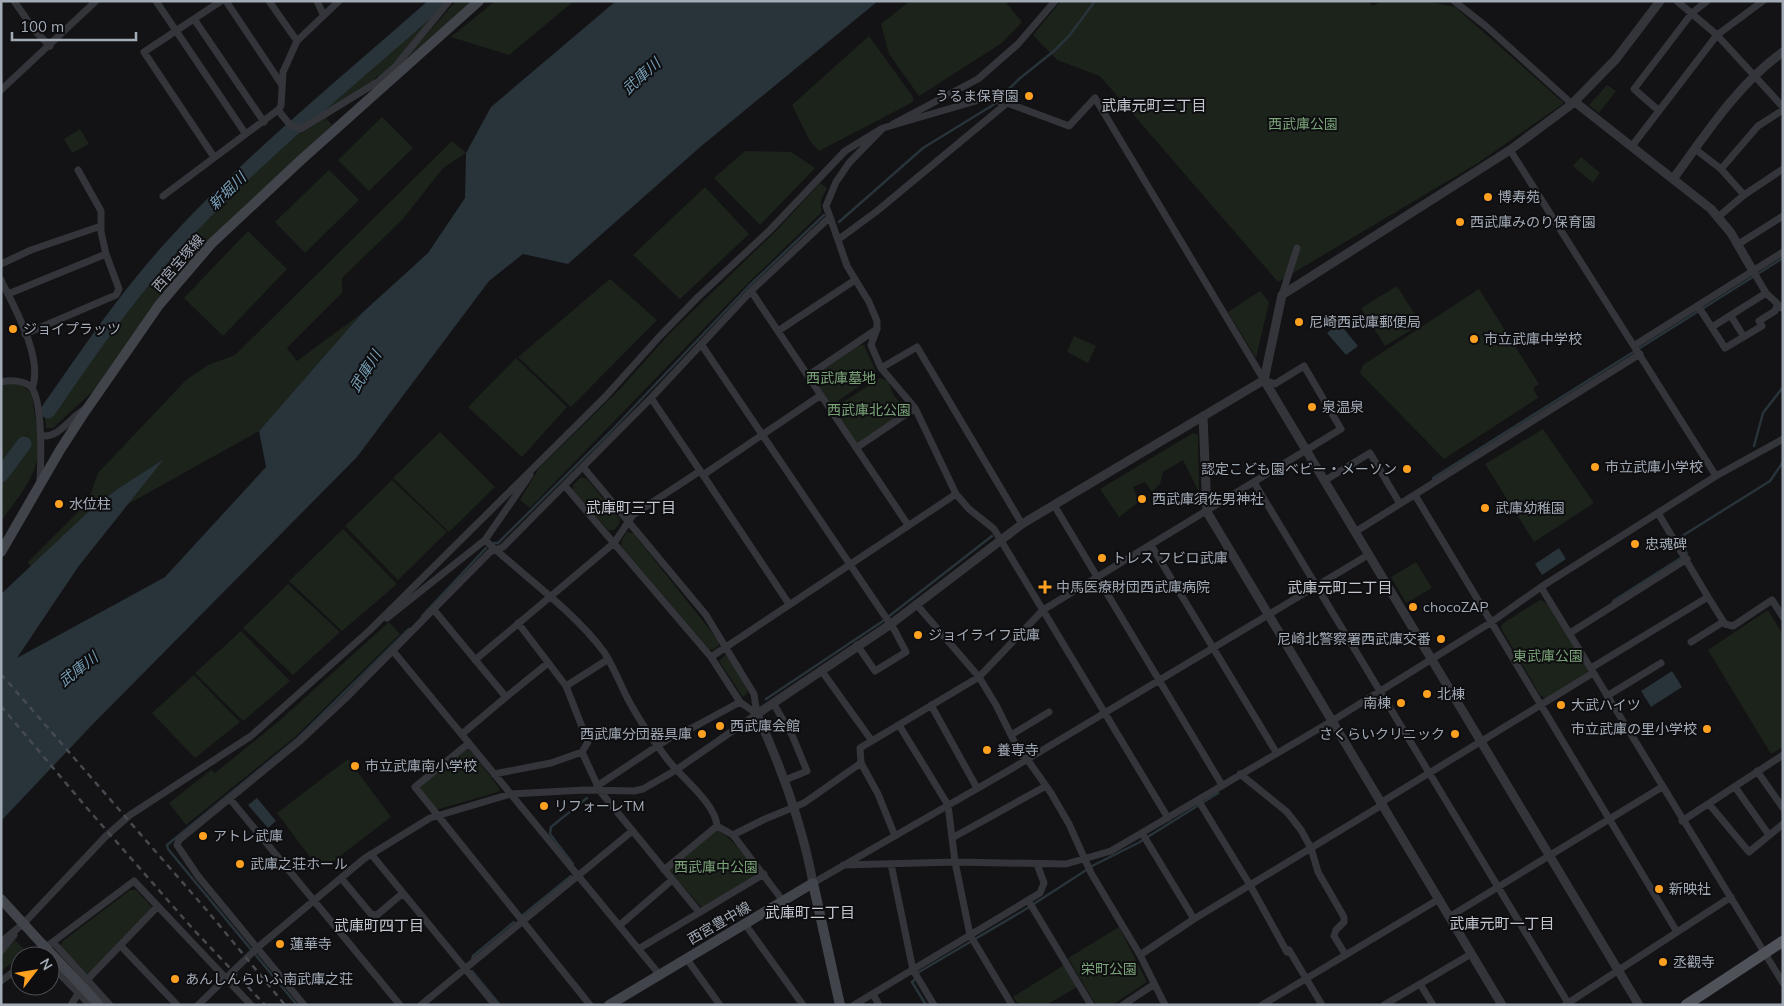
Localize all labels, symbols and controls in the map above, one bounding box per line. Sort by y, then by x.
scale bar [12,10,136,42]
text: 100 m [20,17,64,36]
water label: 武庫川 [618,53,666,98]
place label: うるま保育園 [935,87,1019,105]
marker: うるま保育園 [1023,90,1035,102]
district label: 武庫元町三丁目 [1101,96,1207,115]
park label: 西武庫公園 [1268,115,1338,133]
water label: 新堀川 [204,167,251,214]
place label: 博寿苑 [1498,188,1540,206]
marker: 博寿苑 [1482,191,1494,203]
place label: 西武庫みのり保育園 [1470,213,1596,231]
marker: 西武庫みのり保育園 [1454,216,1466,228]
street label: 西宮宝塚線 [148,231,208,295]
place label: 尼崎西武庫郵便局 [1309,313,1421,331]
marker: 尼崎西武庫郵便局 [1293,316,1305,328]
place label: ジョイプラッツ [23,320,121,338]
marker: ジョイプラッツ [7,323,19,335]
place label: 市立武庫中学校 [1484,330,1582,348]
marker: 市立武庫中学校 [1468,333,1480,345]
water label: 武庫川 [345,345,386,395]
park label: 西武庫墓地 [806,369,876,387]
place label: 泉温泉 [1322,398,1364,416]
park label: 西武庫北公園 [827,401,911,419]
marker: 泉温泉 [1306,401,1318,413]
place label: 市立武庫小学校 [1605,458,1703,476]
place label: 認定こども園ベビー・メーソン [1201,460,1397,478]
marker: 市立武庫小学校 [1589,461,1601,473]
marker: 認定こども園ベビー・メーソン [1401,463,1413,475]
place label: 西武庫須佐男神社 [1152,490,1264,508]
marker: 西武庫須佐男神社 [1136,493,1148,505]
place label: 水位柱 [69,495,111,513]
marker: 水位柱 [53,498,65,510]
district label: 武庫町三丁目 [586,498,676,517]
place label: 武庫幼稚園 [1495,499,1565,517]
marker: 武庫幼稚園 [1479,502,1491,514]
place label: 忠魂碑 [1645,535,1687,553]
marker: 忠魂碑 [1629,538,1641,550]
place label: トレス フビロ武庫 [1112,549,1228,567]
marker: トレス フビロ武庫 [1096,552,1108,564]
place label: 中馬医療財団西武庫病院 [1056,578,1210,596]
district label: 武庫元町二丁目 [1287,578,1393,597]
marker: 中馬医療財団西武庫病院 [1038,580,1052,594]
place label: chocoZAP [1423,598,1489,616]
marker: chocoZAP [1407,601,1419,613]
place label: ジョイライフ武庫 [928,626,1040,644]
marker: ジョイライフ武庫 [912,629,924,641]
place label: 尼崎北警察署西武庫交番 [1277,630,1431,648]
marker: 尼崎北警察署西武庫交番 [1435,633,1447,645]
water label: 武庫川 [54,646,103,690]
park label: 東武庫公園 [1513,647,1583,665]
place label: 北棟 [1437,685,1465,703]
marker: 北棟 [1421,688,1433,700]
place label: 南棟 [1363,694,1391,712]
place label: 大武ハイツ [1571,696,1641,714]
marker: 南棟 [1395,697,1407,709]
marker: 大武ハイツ [1555,699,1567,711]
place label: 西武庫会館 [730,717,800,735]
marker: 西武庫会館 [714,720,726,732]
place label: 市立武庫の里小学校 [1571,720,1697,738]
marker: 市立武庫の里小学校 [1701,723,1713,735]
place label: 西武庫分団器具庫 [580,725,692,743]
place label: さくらいクリニック [1319,725,1445,743]
marker: 西武庫分団器具庫 [696,728,708,740]
marker: さくらいクリニック [1449,728,1461,740]
place label: 養専寺 [997,741,1039,759]
marker: 養専寺 [981,744,993,756]
place label: 市立武庫南小学校 [365,757,477,775]
marker: 市立武庫南小学校 [349,760,361,772]
place label: リフォーレTM [554,797,644,815]
marker: リフォーレTM [538,800,550,812]
place label: アトレ武庫 [213,827,283,845]
marker: アトレ武庫 [197,830,209,842]
place label: 武庫之荘ホール [250,855,348,873]
marker: 武庫之荘ホール [234,858,246,870]
park label: 西武庫中公園 [674,858,758,876]
place label: 新映社 [1669,880,1711,898]
marker: 新映社 [1653,883,1665,895]
street label: 西宮豊中線 [684,898,754,948]
district label: 武庫町二丁目 [765,903,855,922]
district label: 武庫元町一丁目 [1449,914,1555,933]
district label: 武庫町四丁目 [334,916,424,935]
place label: 蓮華寺 [290,935,332,953]
marker: 蓮華寺 [274,938,286,950]
north arrow [10,946,60,996]
place label: 丞觀寺 [1673,953,1715,971]
text: N [36,955,57,973]
marker: 丞觀寺 [1657,956,1669,968]
park label: 栄町公園 [1081,960,1137,978]
place label: あんしんらいふ南武庫之荘 [185,970,353,988]
marker: あんしんらいふ南武庫之荘 [169,973,181,985]

